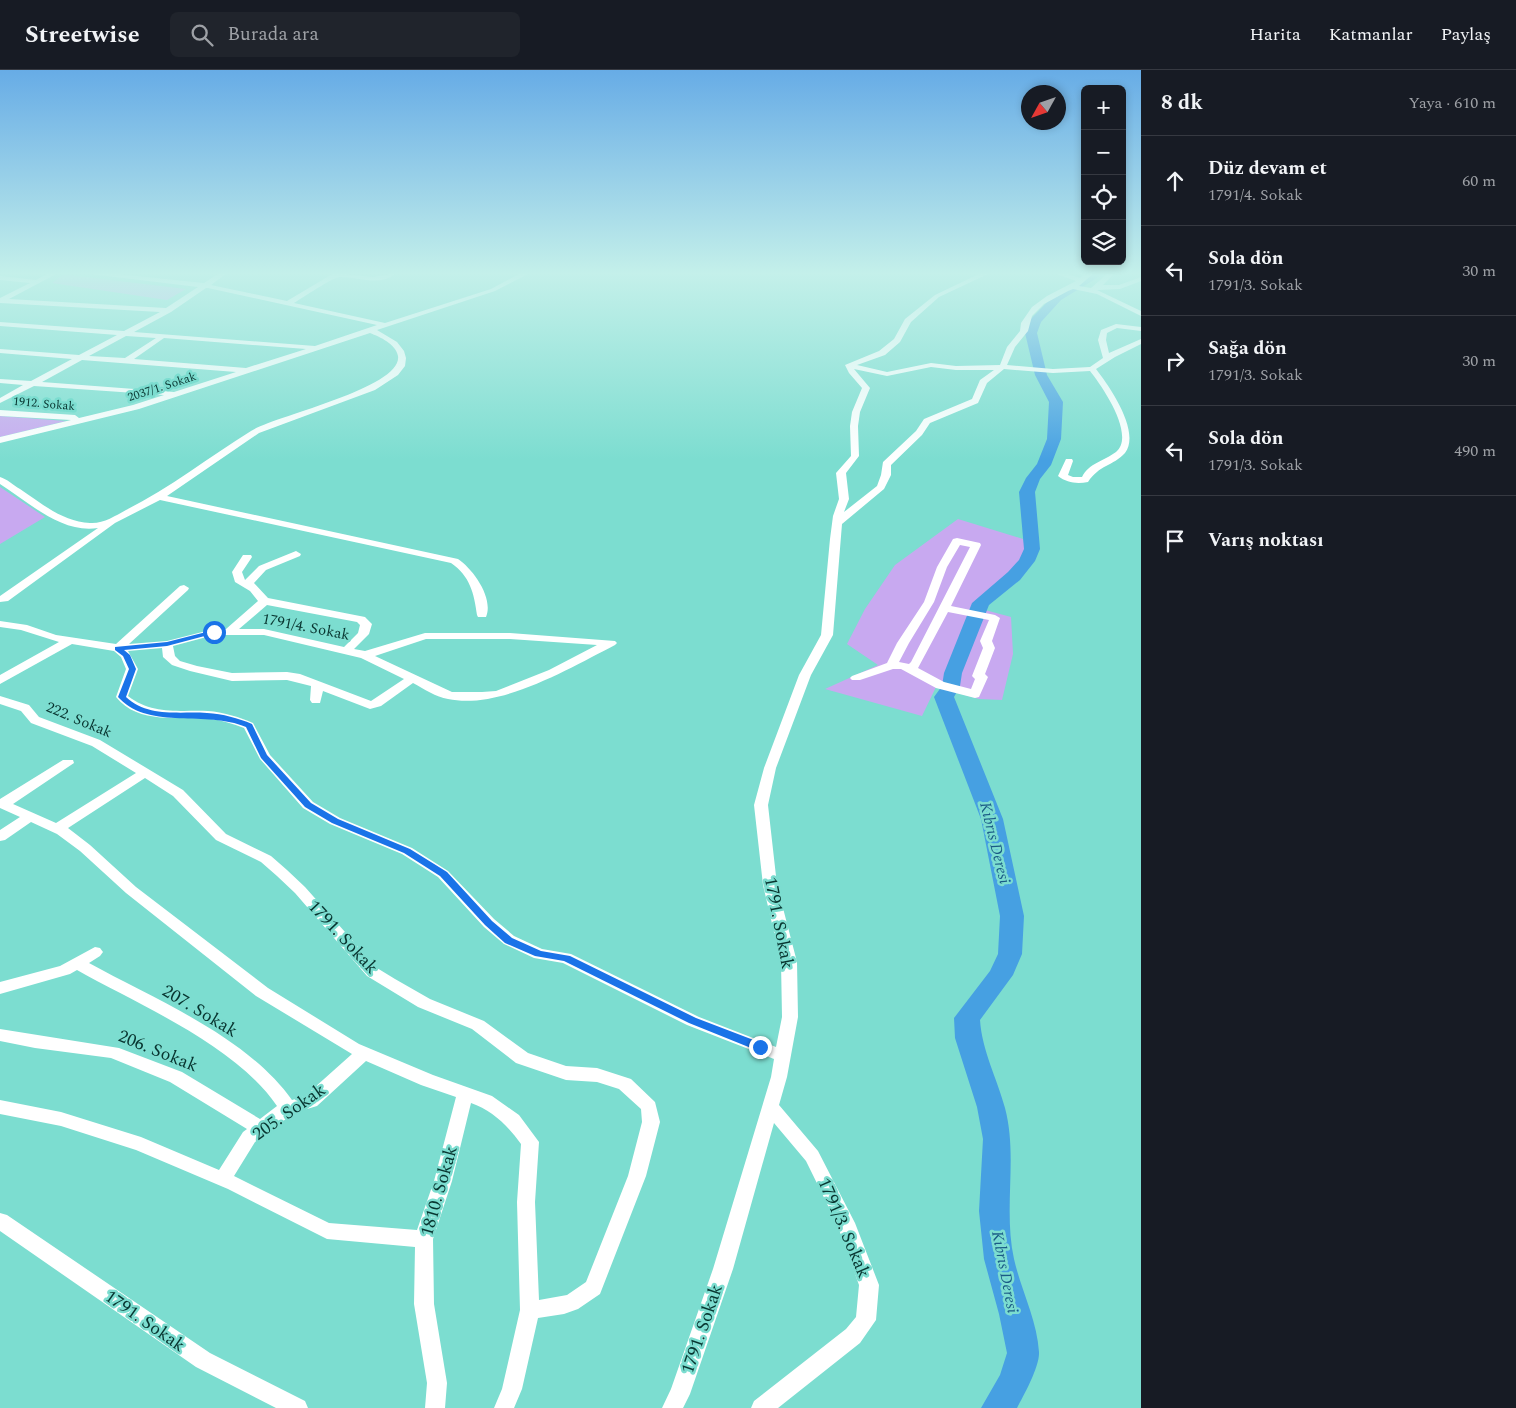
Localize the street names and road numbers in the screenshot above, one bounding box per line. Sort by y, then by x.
street label: 2037/1. Sokak [125,367,199,407]
street label: 1912. Sokak [12,392,76,416]
street label: 1791/4. Sokak [260,607,352,647]
street label: 222. Sokak [42,696,116,744]
street label: 1791. Sokak [757,875,801,971]
street label: 1791. Sokak [301,894,385,980]
street label: 207. Sokak [157,978,243,1044]
street label: 206. Sokak [114,1023,202,1079]
street label: 205. Sokak [247,1077,331,1147]
street label: 1810. Sokak [413,1142,465,1240]
street label: 1791/3. Sokak [811,1174,877,1282]
street label: 1791. Sokak [674,1281,730,1377]
street label: 1791. Sokak [99,1283,191,1359]

